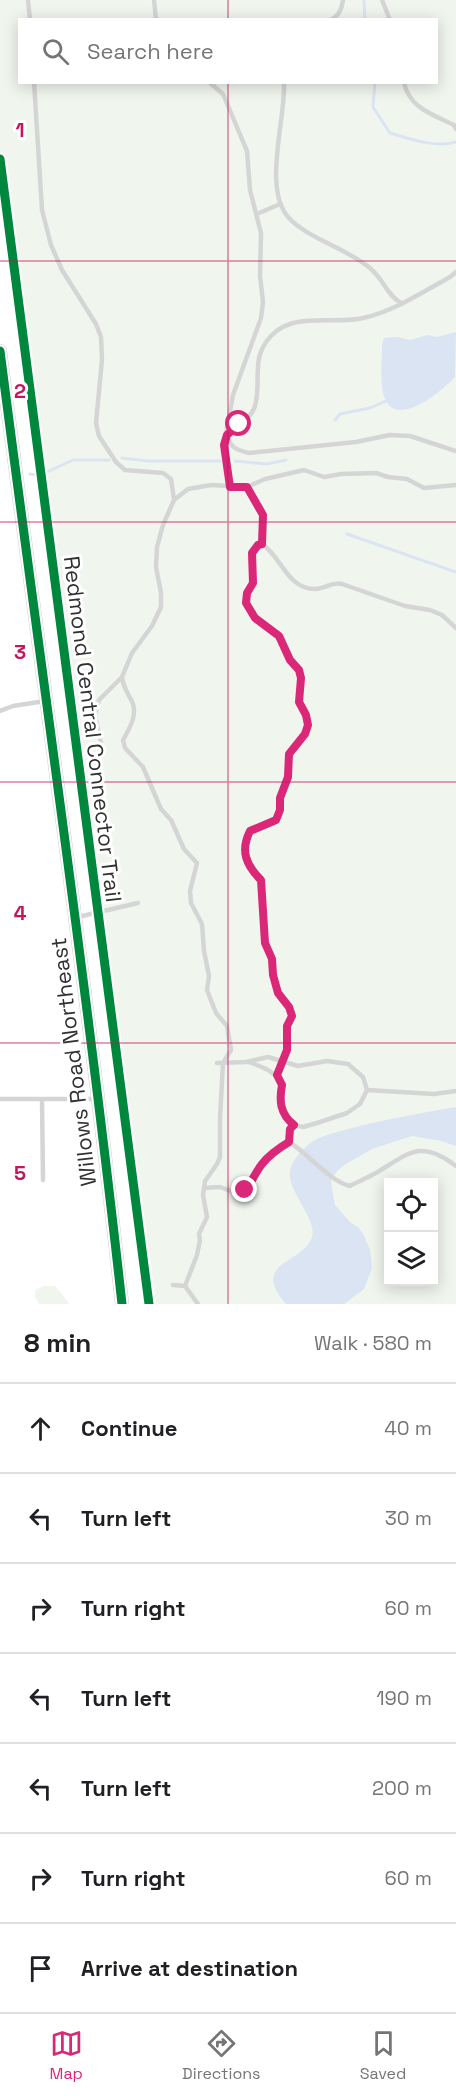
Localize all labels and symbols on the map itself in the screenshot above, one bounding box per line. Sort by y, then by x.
text: 1 [15,117,25,143]
text: 2 [14,378,26,404]
route start [225,410,251,436]
street label: Redmond Central Connector Trail [58,554,128,904]
text: 3 [14,639,26,665]
text: 4 [14,900,27,926]
street label: Willows Road Northeast [44,936,102,1188]
text: 5 [14,1160,26,1186]
route end [231,1176,257,1202]

